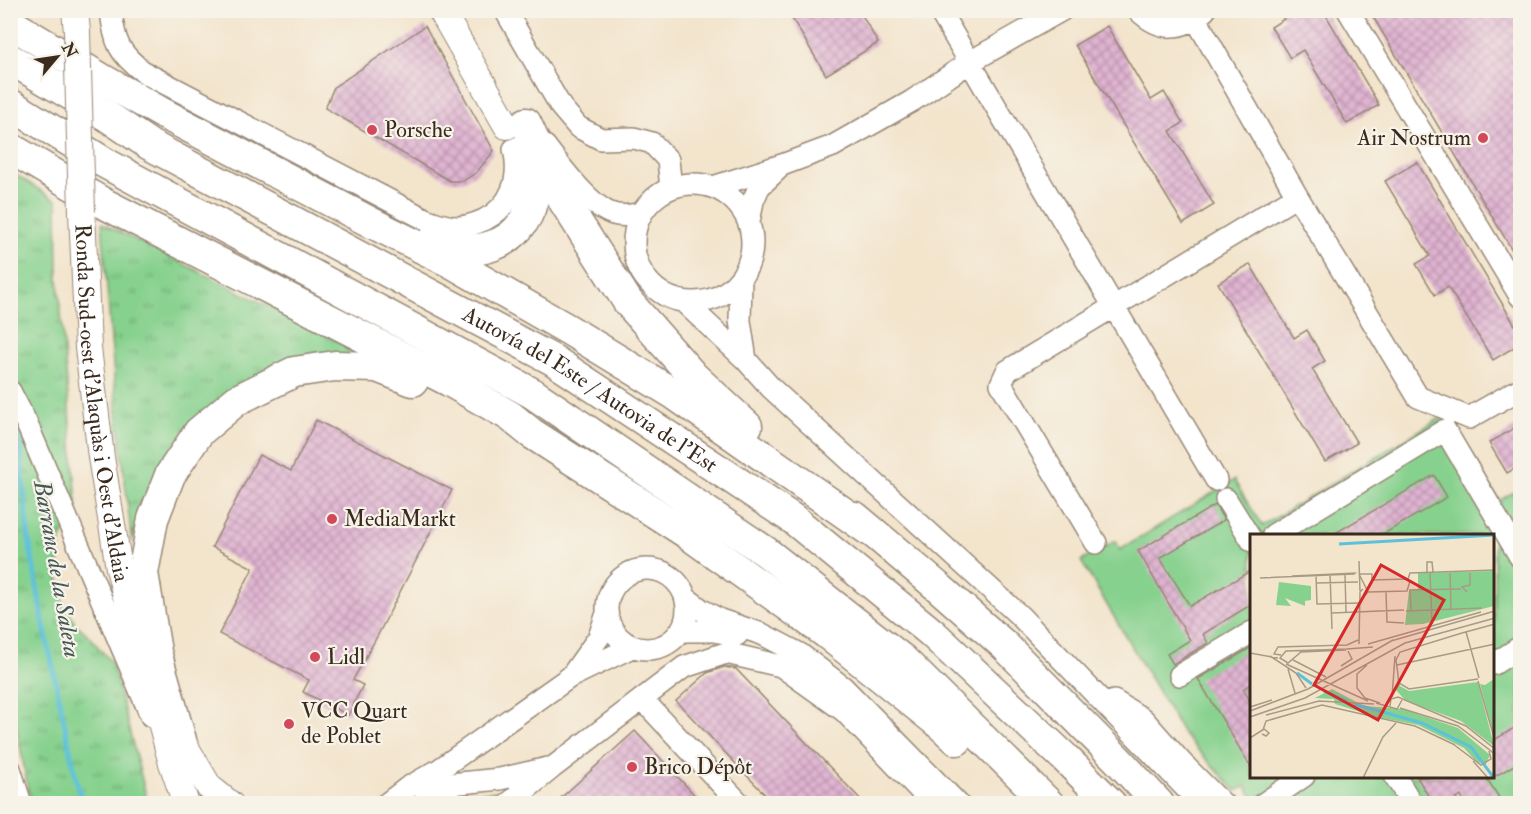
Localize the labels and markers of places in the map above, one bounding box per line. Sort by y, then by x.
place label: Porsche [384,116,452,144]
marker: Porsche [365,123,379,137]
place label: Air Nostrum [1356,124,1471,152]
marker: Air Nostrum [1476,131,1490,145]
place label: MediaMarkt [344,505,456,533]
marker: MediaMarkt [325,512,339,526]
place label: Lidl [327,643,366,671]
marker: Lidl [308,650,322,664]
place label: VCC Quart de Poblet [301,697,407,750]
marker: VCC Quart de Poblet [282,717,296,731]
place label: Brico Dépôt [644,753,752,782]
marker: Brico Dépôt [625,760,639,774]

